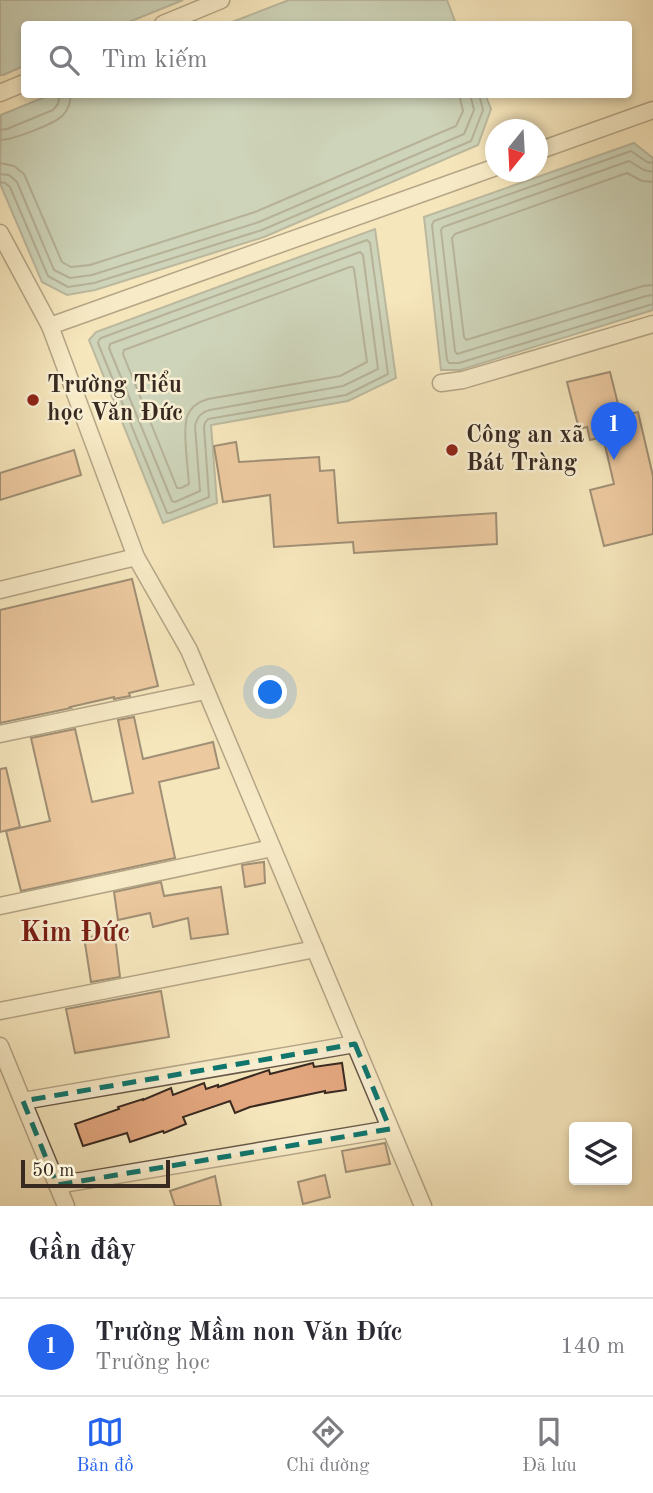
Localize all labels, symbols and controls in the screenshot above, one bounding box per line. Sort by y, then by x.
search box [21,21,632,98]
icon: search [45,41,83,79]
text: Tìm kiếm [101,47,208,73]
north arrow [485,119,548,182]
place label: Trường Tiểu học Văn Đức [47,370,183,426]
marker: Trường Tiểu học Văn Đức [25,392,41,408]
pin: 1 [591,402,637,460]
place label: Công an xã Bát Tràng [466,424,584,476]
marker: Công an xã Bát Tràng [444,442,460,458]
your location [253,675,287,709]
district label: Kim Đức [20,920,130,948]
map controls [569,1122,632,1185]
button: layers [569,1122,632,1185]
scale bar [21,1157,170,1189]
text: 50 m [32,1162,74,1181]
text: Gần đây [28,1236,136,1266]
text: Trường Mầm non Văn Đức [95,1320,403,1346]
text: 1 [44,1335,58,1358]
text: 140 m [560,1335,625,1358]
text: Trường học [95,1351,210,1374]
tab: Bản đồ [76,1413,134,1478]
tab: Chỉ đường [286,1413,370,1478]
tab: Đã lưu [522,1413,577,1478]

